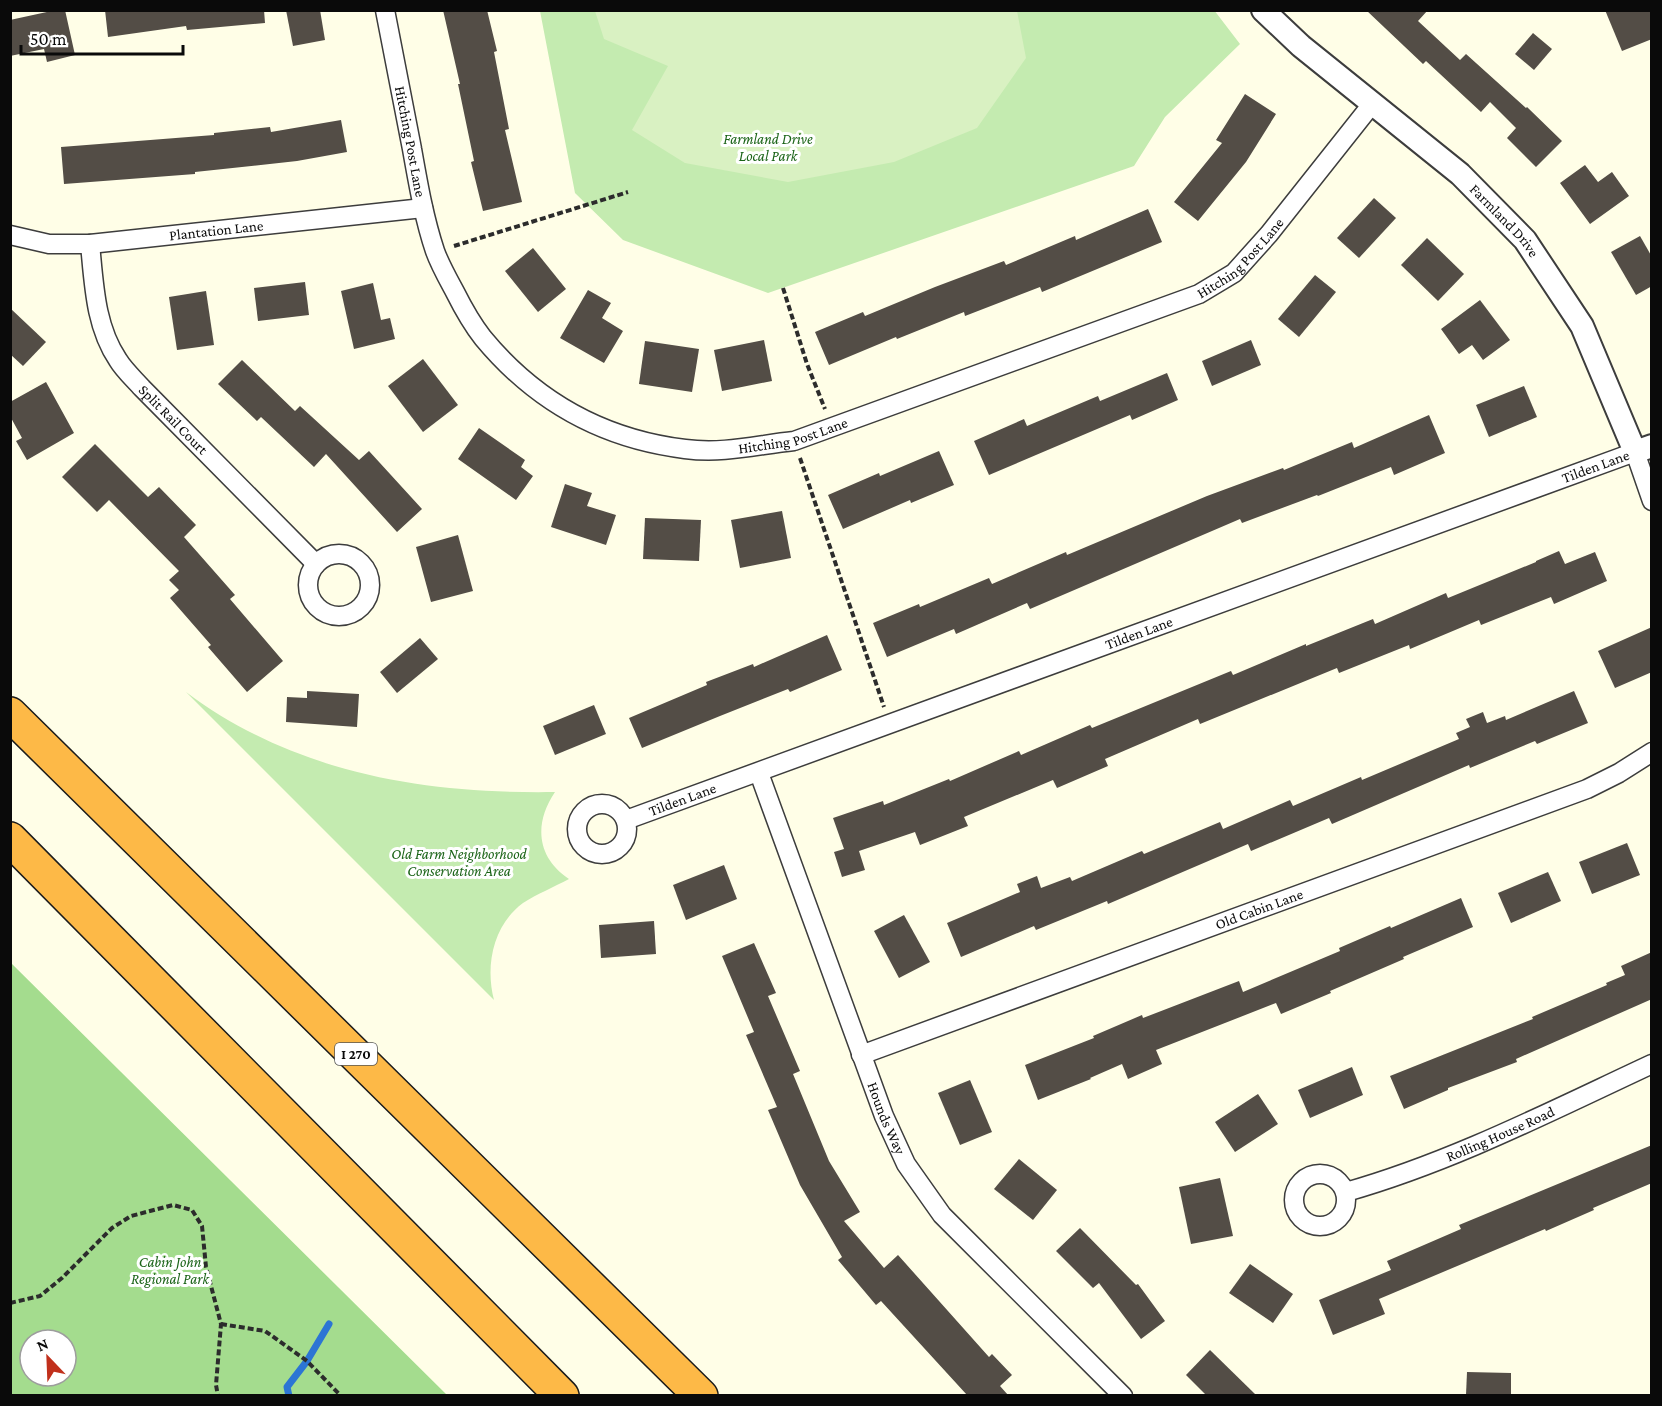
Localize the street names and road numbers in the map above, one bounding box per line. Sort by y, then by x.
street label: Hitching Post Lane [392,85,429,199]
street label: Farmland Drive [1467,181,1542,260]
street label: Hitching Post Lane [1194,214,1287,301]
street label: Plantation Lane [168,217,265,243]
street label: Split Rail Court [136,382,212,458]
street label: Hitching Post Lane [737,414,850,457]
street label: Tilden Lane [1560,447,1632,486]
street label: Tilden Lane [1103,613,1175,653]
street label: Tilden Lane [646,780,719,819]
street label: Old Cabin Lane [1213,886,1305,932]
road number: I 270 [335,1043,377,1065]
street label: Hounds Way [864,1080,909,1157]
street label: Rolling House Road [1444,1103,1557,1165]

